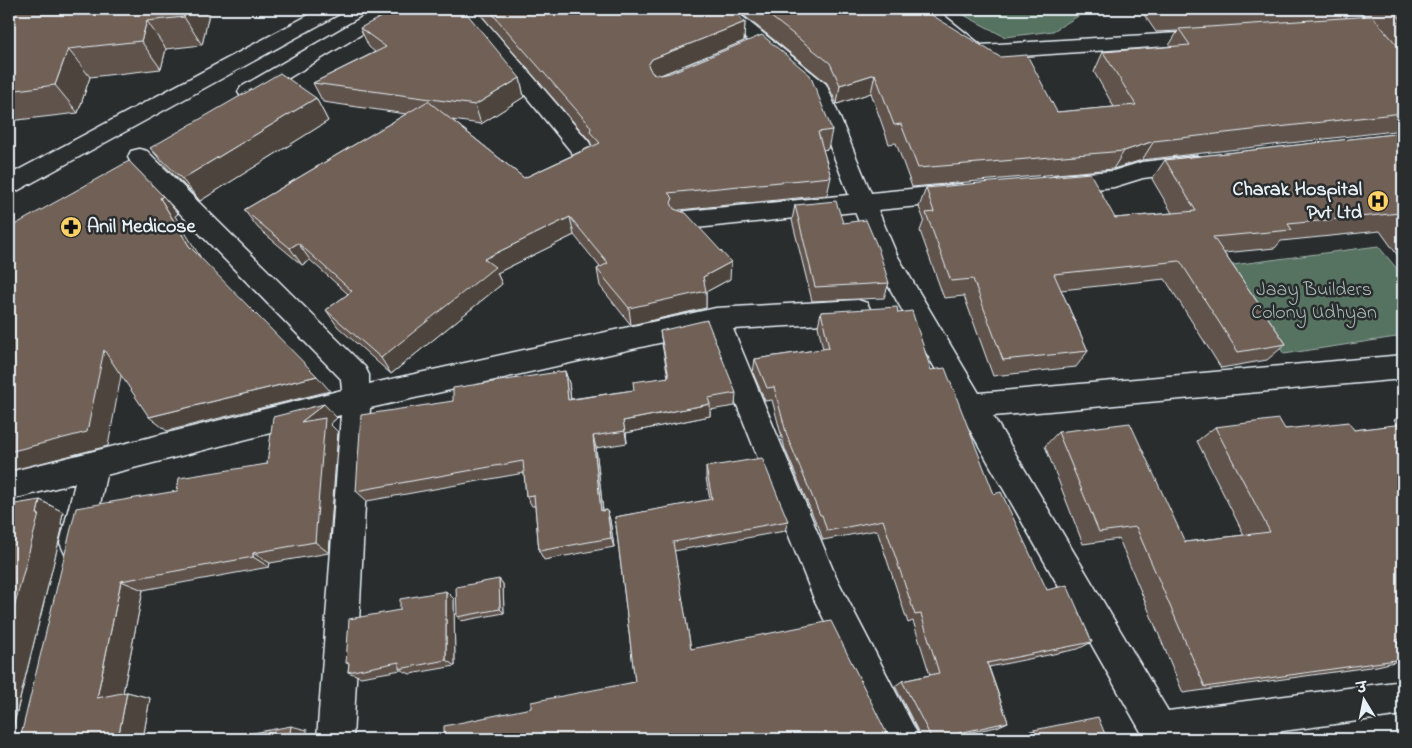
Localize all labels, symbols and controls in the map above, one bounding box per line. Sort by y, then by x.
place label: Charak Hospital Pvt Ltd [1232,176,1363,228]
hospital icon: Charak Hospital Pvt Ltd [1366,189,1390,213]
place label: Anil Medicose [87,213,197,242]
pharmacy icon: Anil Medicose [59,215,83,239]
park label: Jaay Builders Colony Udhyan [1251,276,1377,328]
north arrow [1340,676,1390,726]
text: उ [1354,677,1370,700]

